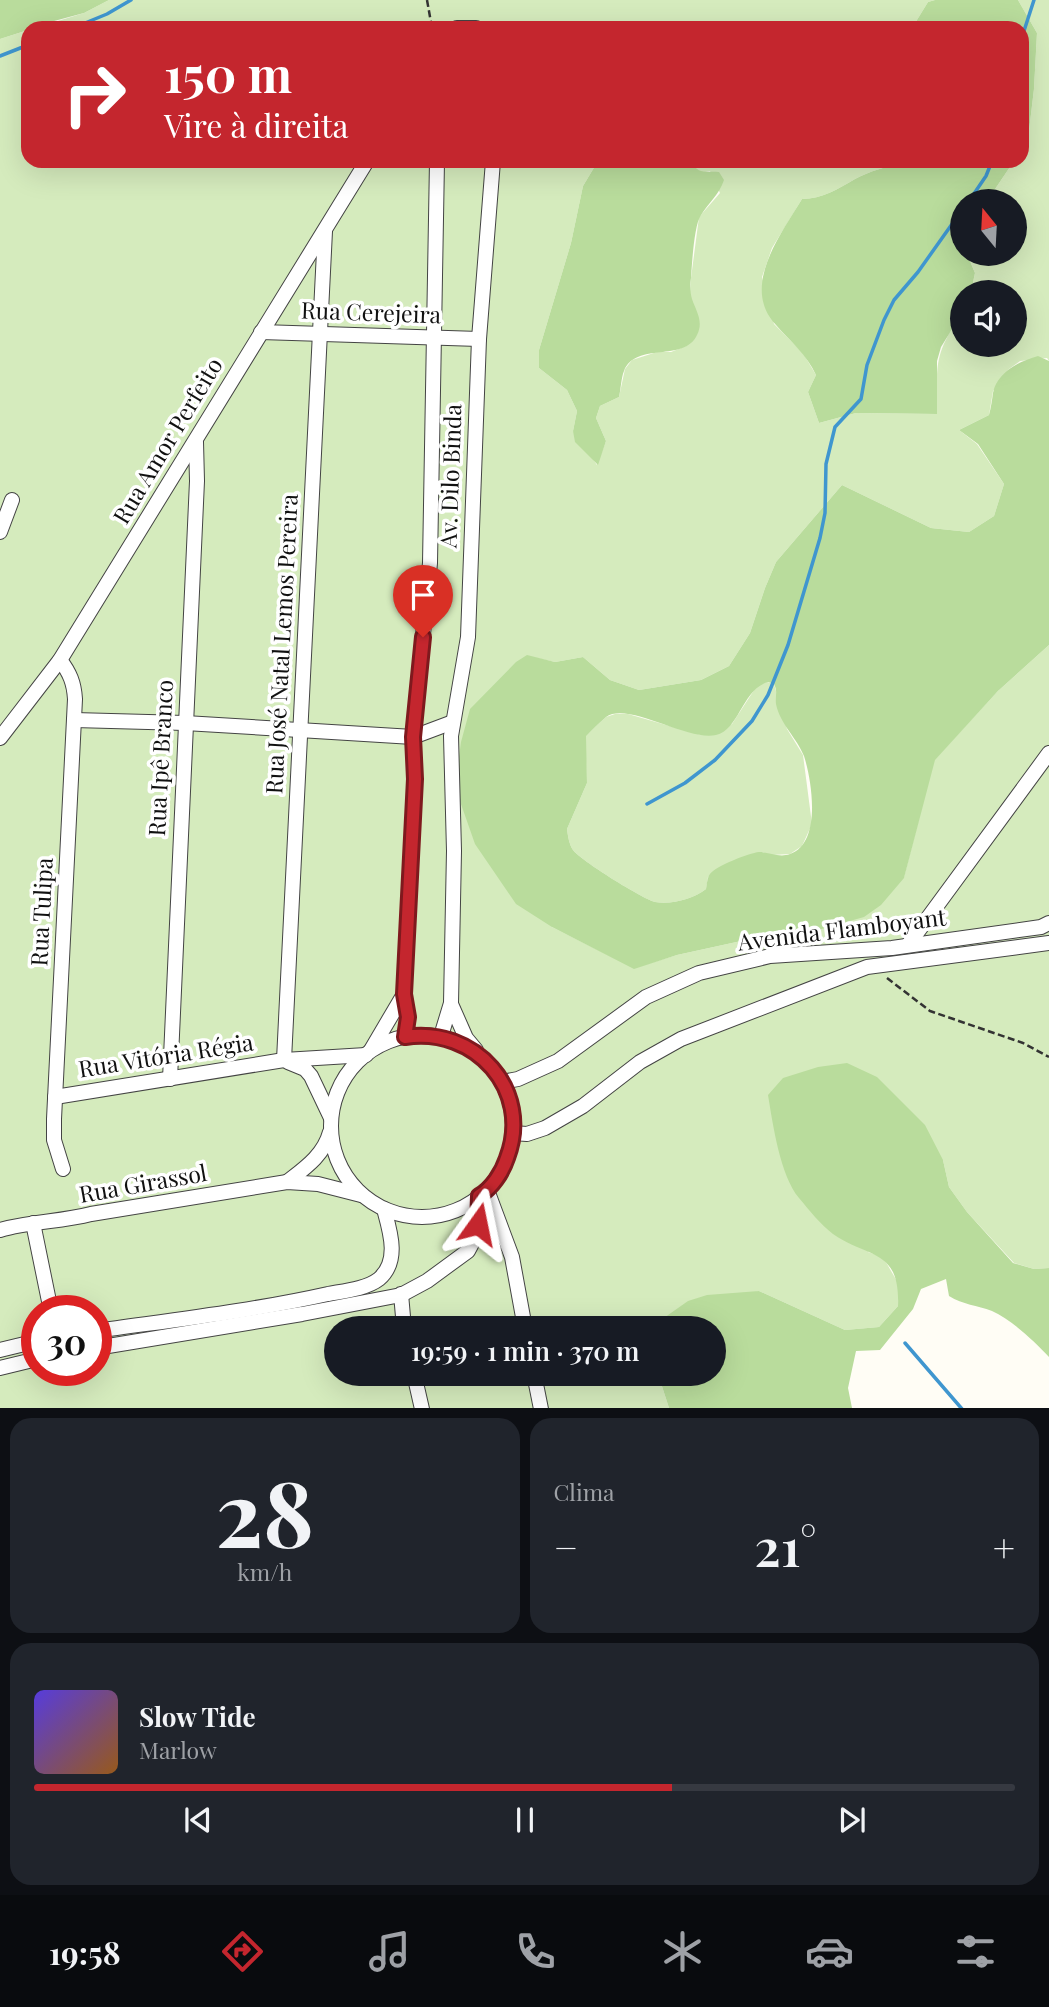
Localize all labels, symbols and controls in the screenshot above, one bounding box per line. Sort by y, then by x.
text: 150 m [164,40,292,105]
icon: right [49,49,140,140]
text: Vire à direita [164,103,348,146]
north arrow [950,189,1027,266]
map controls [950,189,1027,357]
button: sound [950,280,1027,357]
street label: Rua Cerejeira [300,294,442,329]
street label: Rua Amor Perfeito [105,351,229,529]
street label: Av. Dilo Binda [431,403,468,549]
street label: Rua José Natal Lemos Pereira [257,493,304,795]
pin [393,565,453,637]
icon: arrive [404,576,442,614]
street label: Rua Ipê Branco [140,679,179,837]
street label: Rua Tulipa [22,856,59,967]
street label: Avenida Flamboyant [735,900,948,957]
street label: Rua Vitória Régia [76,1025,256,1084]
street label: Rua Girassol [76,1156,209,1209]
position arrow [441,1187,515,1261]
speed limit sign: 30 [21,1295,112,1386]
text: 19:59 · 1 min · 370 m [411,1333,639,1368]
text: 28 [215,1450,314,1571]
text: Clima [554,1476,615,1507]
text: 21° [754,1511,817,1580]
text: − [554,1521,578,1572]
text: + [993,1521,1015,1572]
text: km/h [237,1556,292,1587]
text: Slow Tide [139,1699,256,1734]
text: Marlow [139,1734,217,1765]
icon: previous [179,1801,217,1839]
icon: pause [506,1801,544,1839]
icon: next [833,1801,871,1839]
icon: directions [218,1927,267,1976]
icon: music [365,1927,414,1976]
icon: phone [511,1927,560,1976]
icon: climate [658,1927,707,1976]
icon: car [805,1927,854,1976]
icon: filters [951,1927,1000,1976]
text: 19:58 [49,1930,121,1973]

